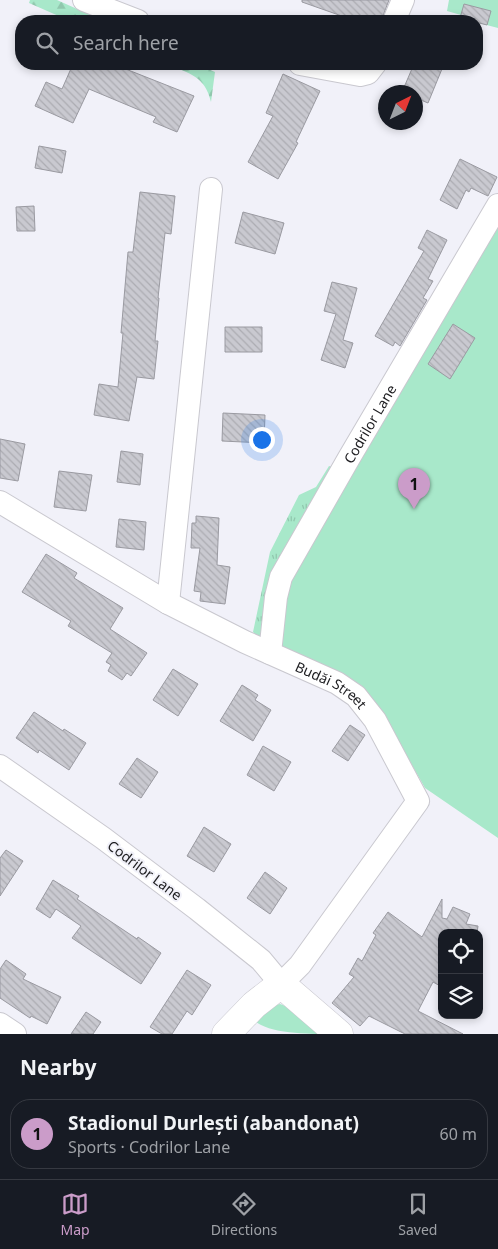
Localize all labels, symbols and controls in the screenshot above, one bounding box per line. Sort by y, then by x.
search box [15,15,483,70]
icon: search [33,29,61,57]
text: Search here [73,30,179,56]
north arrow [378,85,423,130]
street label: Codrilor Lane [339,380,400,467]
your location [249,427,275,453]
pin: 1 [398,468,430,509]
street label: Budăi Street [293,656,372,712]
street label: Codrilor Lane [104,836,186,904]
map controls [438,929,483,1019]
button: locate [438,929,483,974]
button: layers [438,974,483,1019]
text: Nearby [20,1053,96,1081]
text: Stadionul Durlești (abandonat) [68,1110,359,1136]
text: 1 [32,1123,42,1145]
text: 60 m [440,1123,477,1145]
text: Sports · Codrilor Lane [68,1136,230,1158]
tab: Map [61,1190,90,1239]
tab: Directions [211,1190,277,1239]
tab: Saved [398,1190,437,1239]

